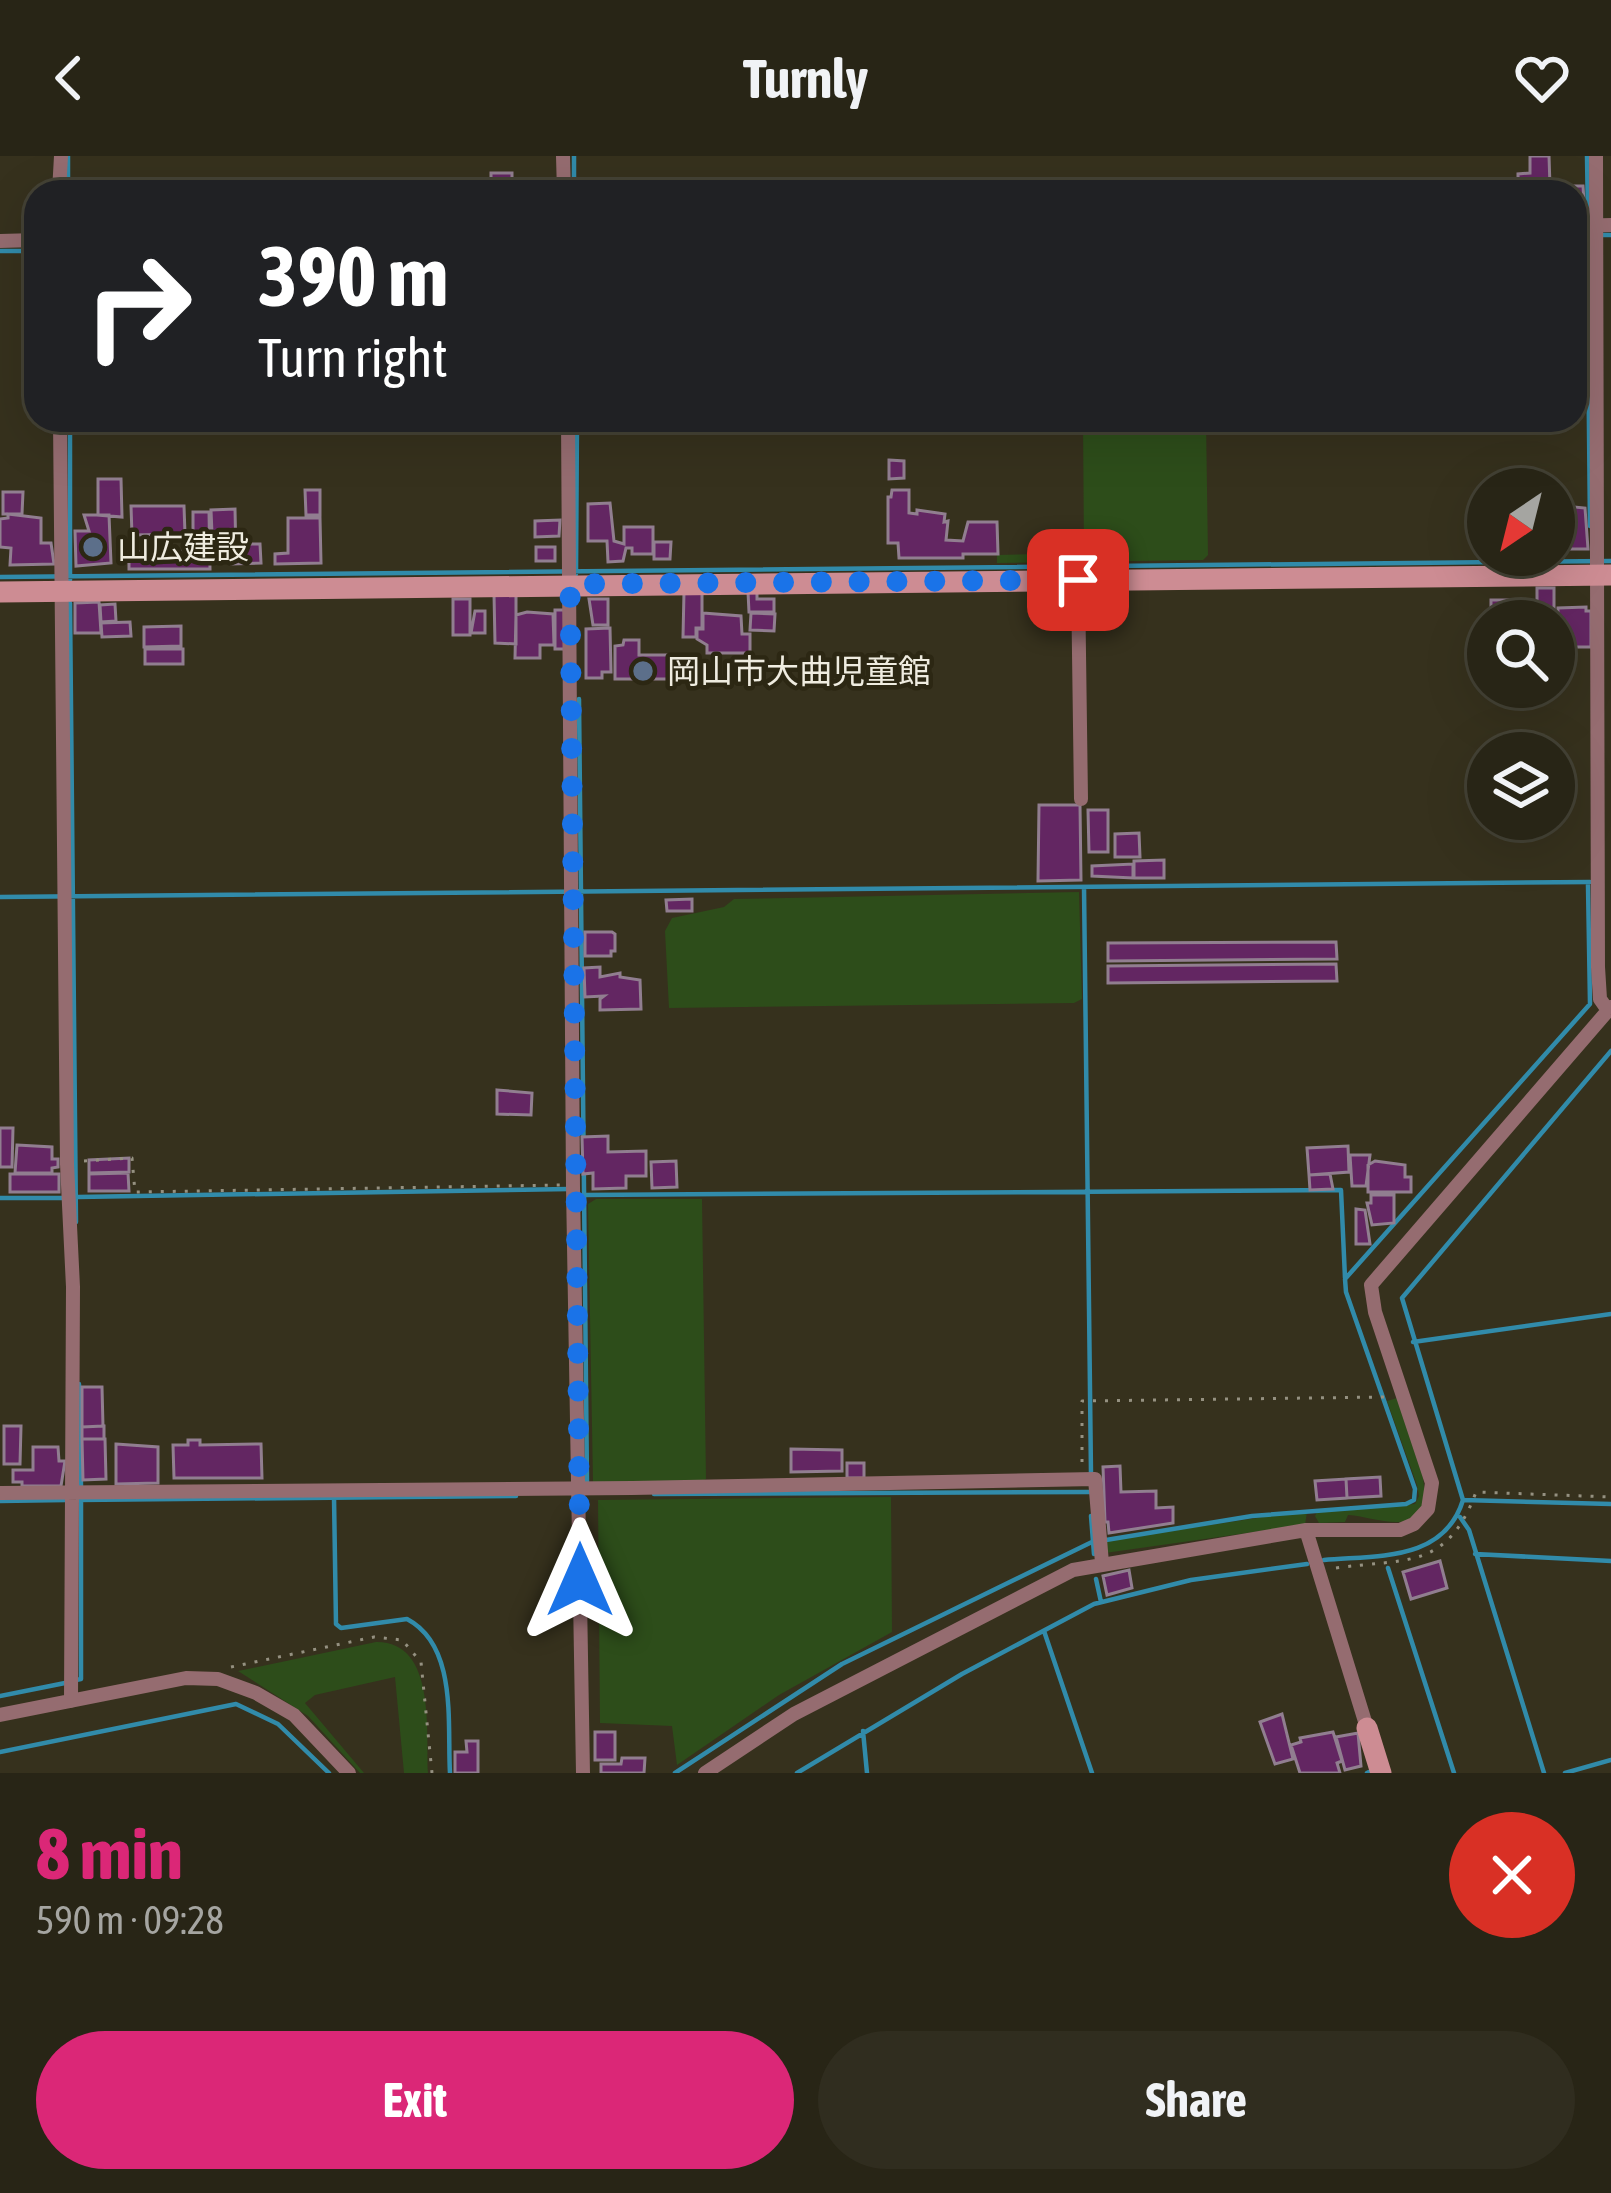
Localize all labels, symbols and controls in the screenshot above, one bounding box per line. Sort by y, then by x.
icon: back [36,45,102,111]
icon: heart [1509,45,1575,111]
text: Turnly [743,48,868,109]
icon: right [60,228,216,384]
text: 390 m [258,228,448,324]
text: Turn right [258,327,448,388]
north arrow [1467,468,1575,576]
map controls [1467,468,1575,840]
place label: 山広建設 [117,528,249,566]
pin [1027,529,1129,631]
marker: 山広建設 [80,534,106,560]
icon: arrive [1045,547,1111,613]
button: search [1467,600,1575,708]
place label: 岡山市大曲児童館 [667,652,931,690]
marker: 岡山市大曲児童館 [630,658,656,684]
button: layers [1467,732,1575,840]
position arrow [517,1517,643,1643]
text: 8 min [36,1812,183,1894]
button: close [1449,1812,1575,1938]
text: 590 m · 09:28 [36,1898,224,1942]
button: Exit [36,2031,794,2169]
button: Share [818,2031,1575,2169]

